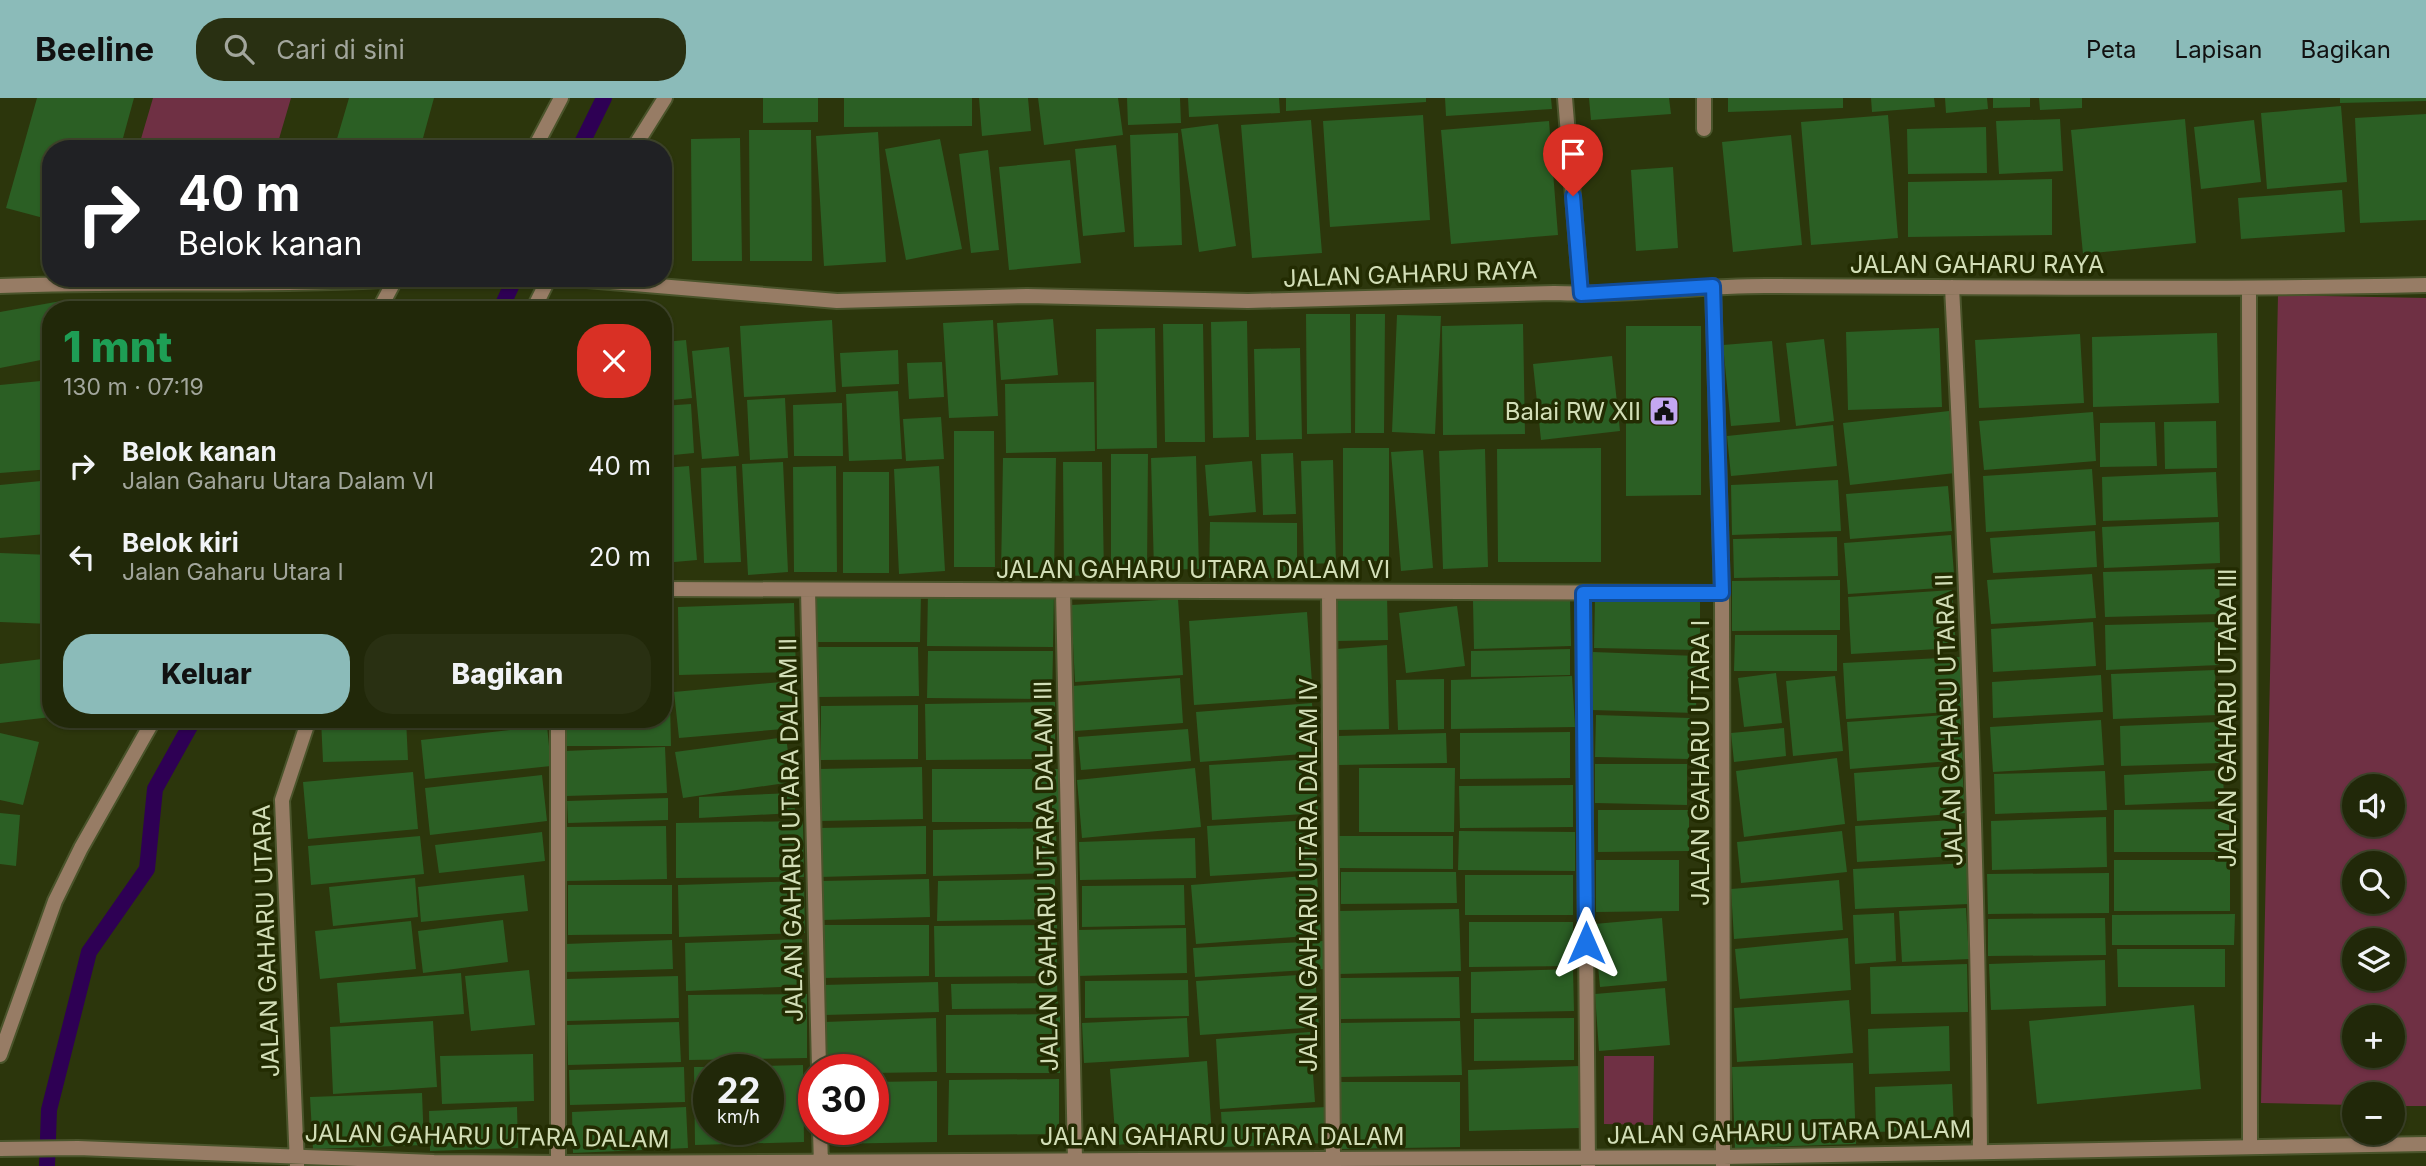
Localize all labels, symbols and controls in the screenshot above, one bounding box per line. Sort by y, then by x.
search box [196,18,686,81]
text: Beeline [35,29,154,69]
icon: search [220,30,258,68]
text: Cari di sini [276,34,405,65]
text: Peta [2086,35,2137,64]
text: Lapisan [2175,35,2262,64]
text: Bagikan [2300,35,2391,64]
pin [1543,124,1603,196]
icon: arrive [1554,135,1592,173]
text: 40 m [178,164,301,223]
icon: right [63,168,154,259]
text: Belok kanan [178,224,362,263]
street label: JALAN GAHARU RAYA [1850,250,2104,279]
street label: JALAN GAHARU RAYA [1282,255,1538,293]
text: 1 mnt [63,321,172,372]
button: close [577,324,651,398]
text: 130 m · 07:19 [63,373,204,401]
public building icon: Balai RW XII [1647,394,1681,428]
place label: Balai RW XII [1505,397,1641,426]
text: Belok kanan [122,436,277,467]
icon: right [63,447,101,485]
text: 40 m [588,450,651,481]
text: Jalan Gaharu Utara Dalam VI [122,467,434,495]
text: Belok kiri [122,527,239,558]
icon: left [63,538,101,576]
text: 20 m [589,541,651,572]
street label: JALAN GAHARU UTARA DALAM VI [996,555,1390,584]
text: Jalan Gaharu Utara I [122,558,344,586]
street label: JALAN GAHARU UTARA III [2213,568,2242,868]
street label: JALAN GAHARU UTARA II [1929,573,1969,867]
street label: JALAN GAHARU UTARA I [1686,620,1715,906]
button: Keluar [63,634,350,714]
button: Bagikan [364,634,651,714]
street label: JALAN GAHARU UTARA DALAM II [773,638,809,1022]
street label: JALAN GAHARU UTARA DALAM IV [1294,678,1323,1072]
street label: JALAN GAHARU UTARA DALAM III [1028,680,1064,1072]
map controls [2342,774,2405,1145]
button: sound [2342,774,2405,837]
street label: JALAN GAHARU UTARA [247,804,285,1078]
button: search [2342,851,2405,914]
position arrow [1549,906,1623,980]
button: layers [2342,928,2405,991]
button: + [2342,1005,2405,1068]
speed limit sign: 30 [798,1054,889,1145]
text: 22 [716,1069,761,1111]
button: − [2342,1082,2405,1145]
text: km/h [717,1106,760,1127]
street label: JALAN GAHARU UTARA DALAM [1606,1114,1972,1150]
street label: JALAN GAHARU UTARA DALAM [304,1118,670,1154]
street label: JALAN GAHARU UTARA DALAM [1040,1122,1404,1151]

